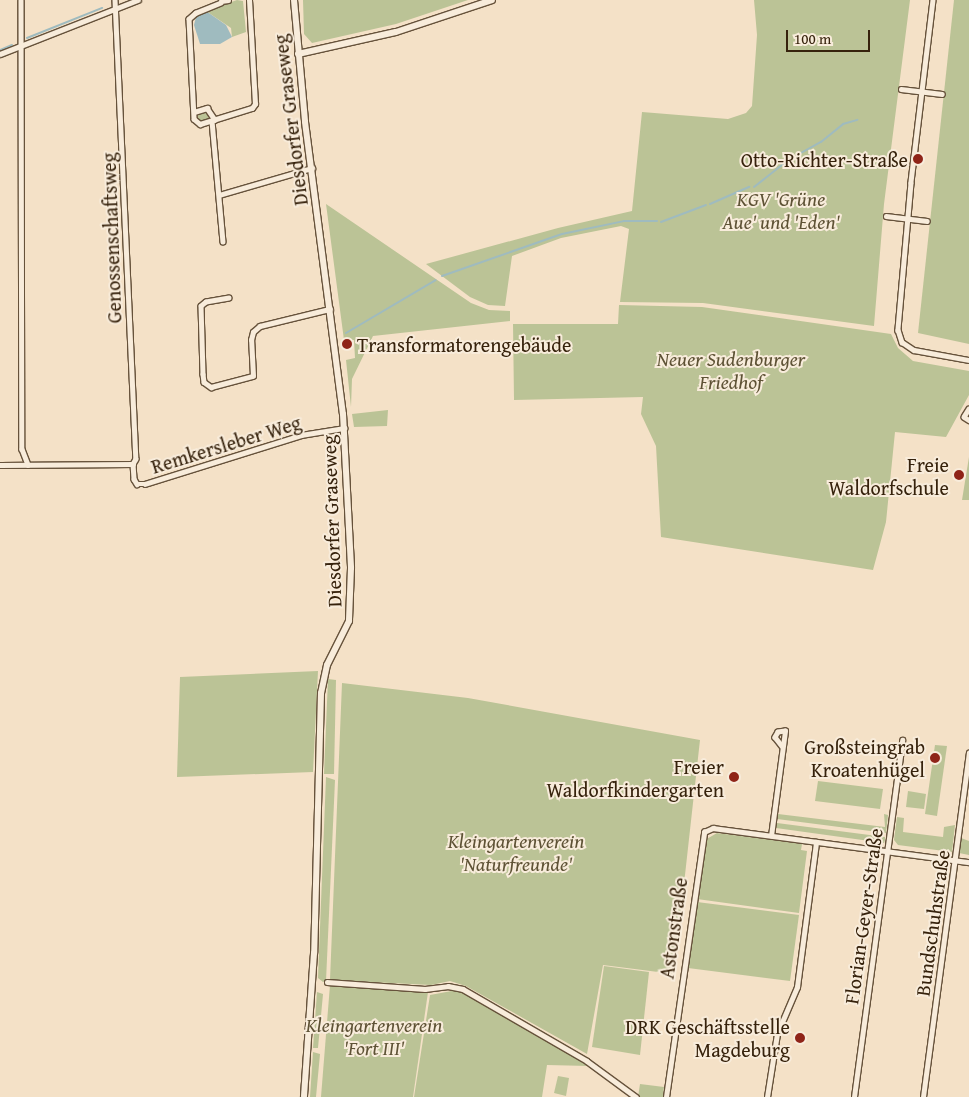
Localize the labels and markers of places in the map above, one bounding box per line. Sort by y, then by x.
place label: Otto-Richter-Straße [741,147,908,171]
marker: Otto-Richter-Straße [912,153,924,165]
place label: Transformatorengebäude [357,332,571,356]
marker: Transformatorengebäude [341,338,353,350]
place label: Freie Waldorfschule [829,452,949,499]
marker: Freie Waldorfschule [953,469,965,481]
place label: Großsteingrab Kroatenhügel [804,734,925,781]
marker: Großsteingrab Kroatenhügel [929,752,941,764]
place label: Freier Waldorfkindergarten [547,754,724,801]
marker: Freier Waldorfkindergarten [728,771,740,783]
place label: DRK Geschäftsstelle Magdeburg [625,1014,790,1061]
marker: DRK Geschäftsstelle Magdeburg [794,1032,806,1044]

